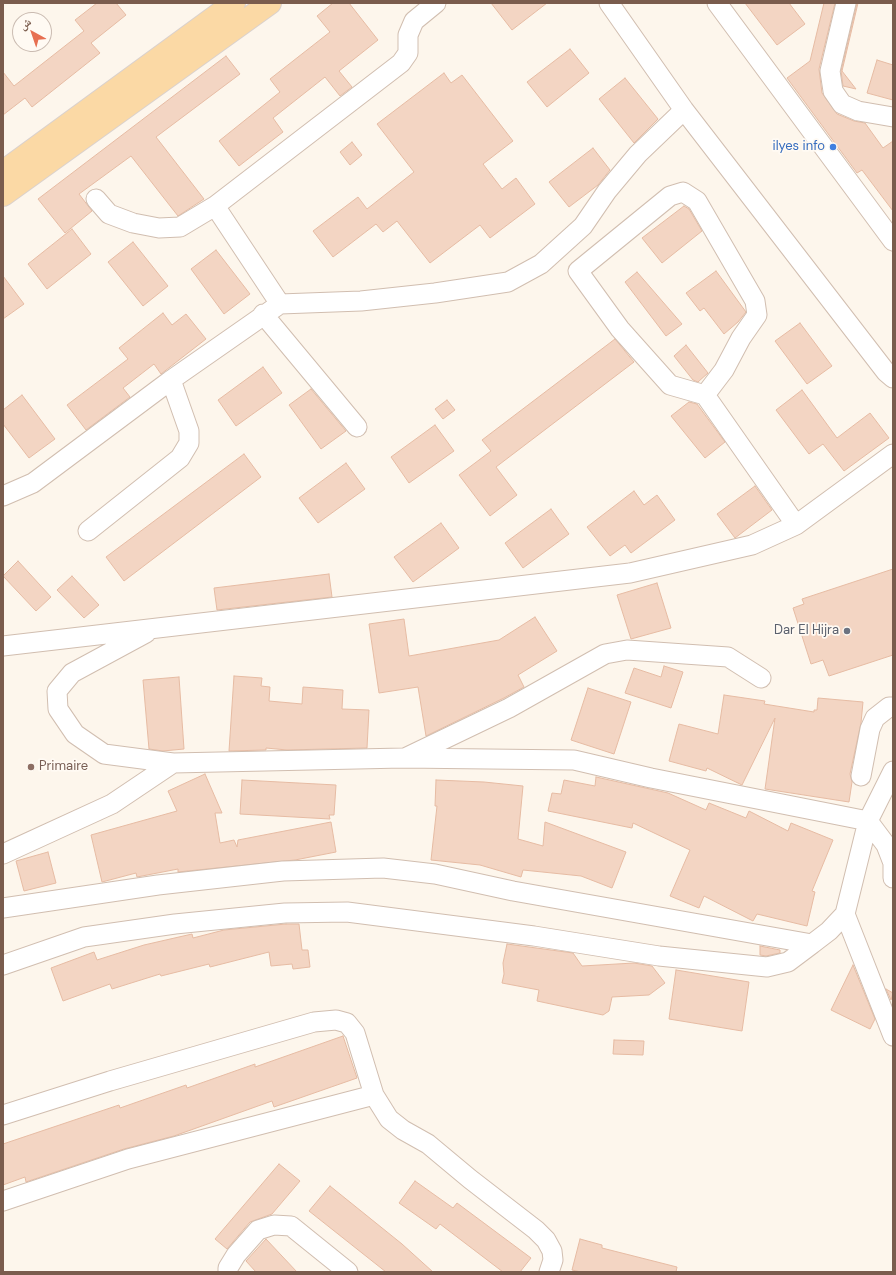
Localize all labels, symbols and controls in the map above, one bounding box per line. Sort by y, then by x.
north arrow [12,12,52,52]
text: ش [16,14,34,33]
place label: ilyes info [773,139,825,155]
marker: ilyes info [828,142,838,152]
place label: Dar El Hijra [774,623,839,639]
marker: Dar El Hijra [842,626,852,636]
place label: Primaire [39,759,88,775]
marker: Primaire [26,762,36,772]

